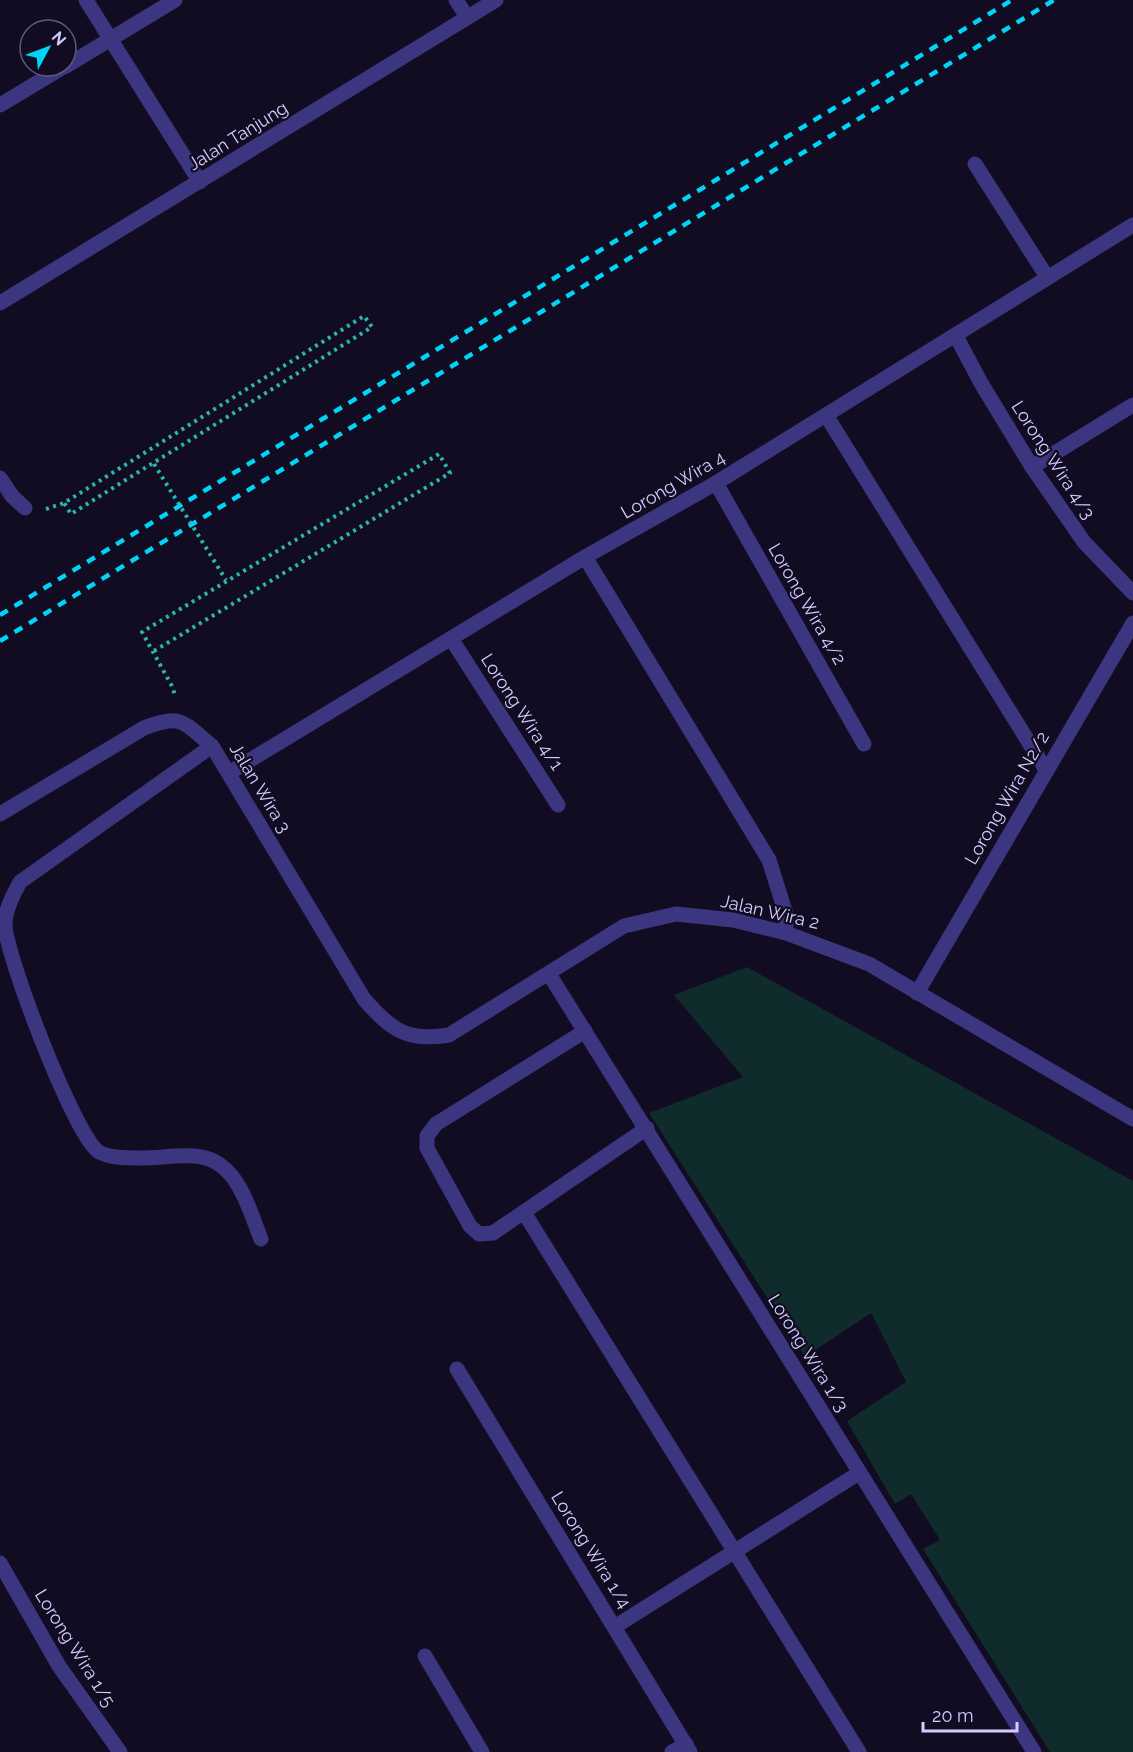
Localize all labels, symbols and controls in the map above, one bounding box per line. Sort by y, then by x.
north arrow [18,18,78,78]
text: N [48,28,70,49]
street label: Jalan Tanjung [184,97,291,175]
street label: Lorong Wira 4/3 [1007,397,1099,523]
street label: Lorong Wira 4 [617,446,729,523]
street label: Lorong Wira 4/2 [764,539,851,668]
street label: Lorong Wira 4/1 [477,649,568,774]
street label: Lorong Wira N2/2 [960,728,1053,868]
street label: Jalan Wira 3 [226,739,295,836]
street label: Jalan Wira 2 [719,890,821,933]
street label: Lorong Wira 1/3 [764,1290,853,1415]
street label: Lorong Wira 1/4 [547,1488,636,1612]
street label: Lorong Wira 1/5 [31,1585,120,1710]
scale bar [923,1695,1018,1733]
text: 20 m [932,1705,974,1726]

